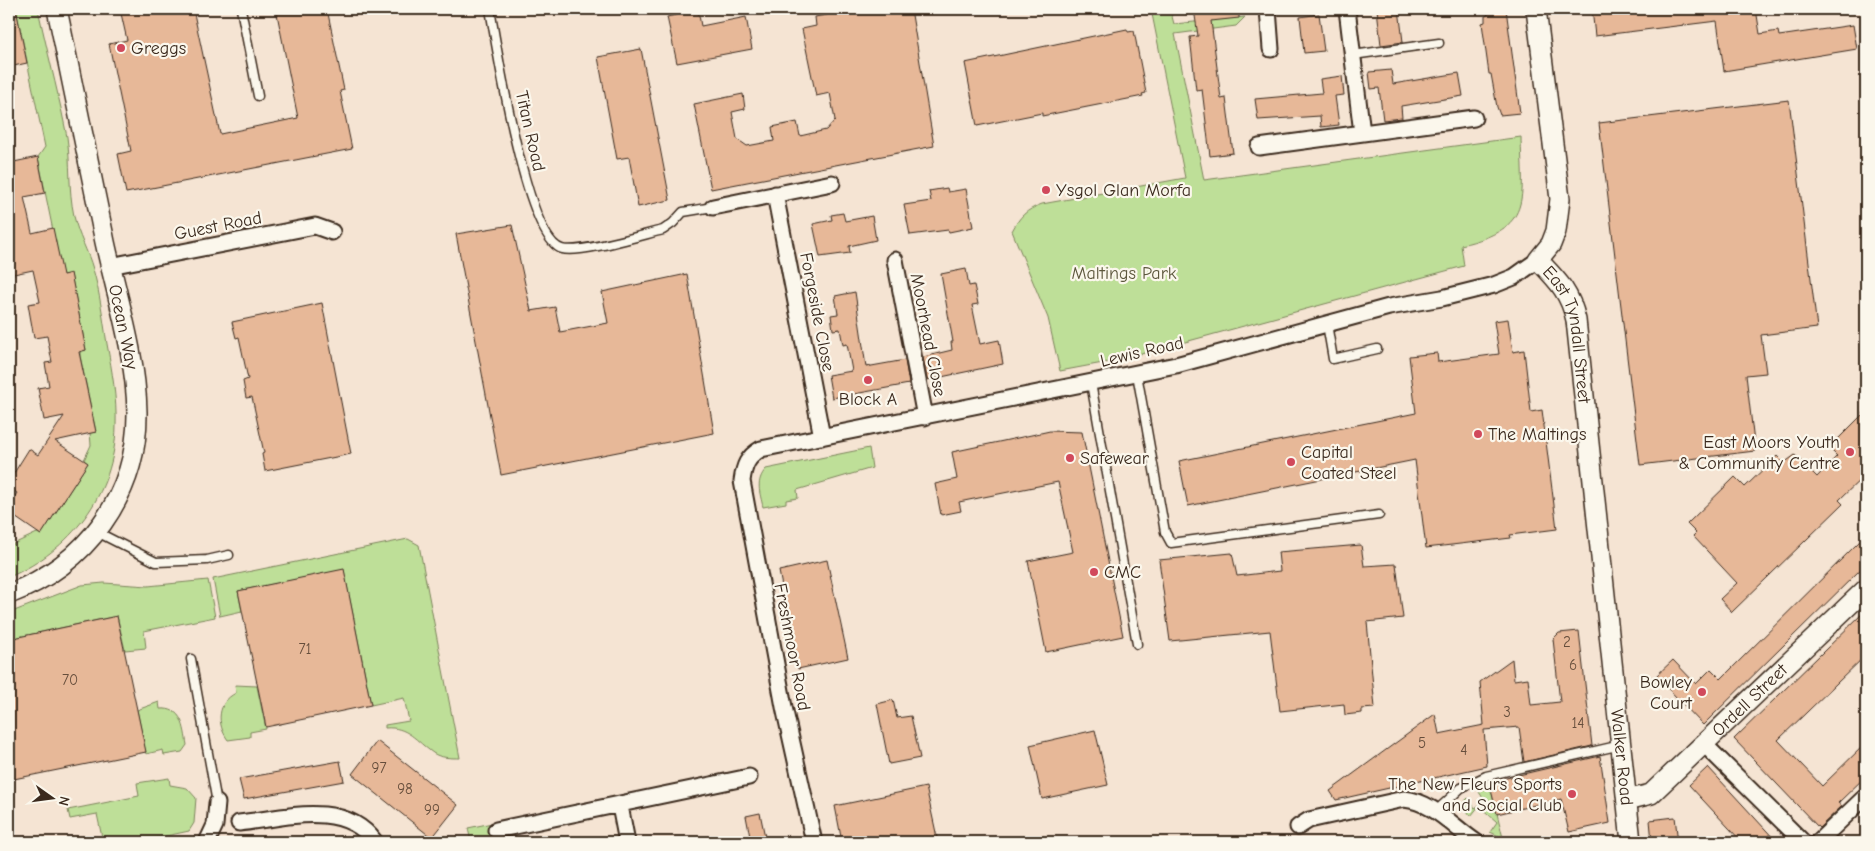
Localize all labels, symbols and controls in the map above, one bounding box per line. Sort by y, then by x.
place label: Greggs [131,38,186,59]
marker: Greggs [115,42,127,54]
street label: Titan Road [511,89,549,173]
place label: Ysgol Glan Morfa [1056,180,1191,201]
marker: Ysgol Glan Morfa [1040,184,1052,196]
street label: Guest Road [172,207,264,245]
street label: Forgeside Close [795,251,839,373]
street label: East Tyndall Street [1538,261,1595,405]
park label: Maltings Park [1071,263,1177,284]
street label: Moorhead Close [906,271,950,399]
street label: Ocean Way [104,283,142,372]
street label: Lewis Road [1098,332,1186,372]
marker: Block A [862,374,874,386]
place label: Block A [839,389,897,410]
place label: The Maltings [1488,424,1587,445]
marker: The Maltings [1472,428,1484,440]
place label: East Moors Youth & Community Centre [1679,432,1840,474]
place label: Capital Coated Steel [1301,442,1397,484]
marker: East Moors Youth & Community Centre [1844,446,1856,458]
place label: Safewear [1080,448,1150,469]
marker: Safewear [1064,452,1076,464]
marker: Capital Coated Steel [1285,456,1297,468]
place label: CMC [1104,562,1141,583]
marker: CMC [1088,566,1100,578]
street label: Freshmoor Road [769,582,815,712]
house number: 2 [1563,633,1571,651]
house number: 71 [298,640,312,658]
house number: 6 [1569,656,1577,674]
street label: Ordell Street [1708,659,1792,741]
house number: 70 [62,671,78,689]
place label: Bowley Court [1640,672,1693,714]
marker: Bowley Court [1696,686,1708,698]
house number: 3 [1503,703,1511,721]
street label: Walker Road [1607,708,1638,806]
house number: 14 [1571,714,1585,732]
house number: 5 [1418,734,1426,752]
house number: 4 [1460,741,1468,759]
house number: 97 [371,759,387,777]
north arrow [28,774,78,824]
place label: The New Fleurs Sports and Social Club [1388,774,1562,816]
house number: 98 [397,780,413,798]
marker: The New Fleurs Sports and Social Club [1566,788,1578,800]
text: N [55,795,73,808]
house number: 99 [424,801,440,819]

